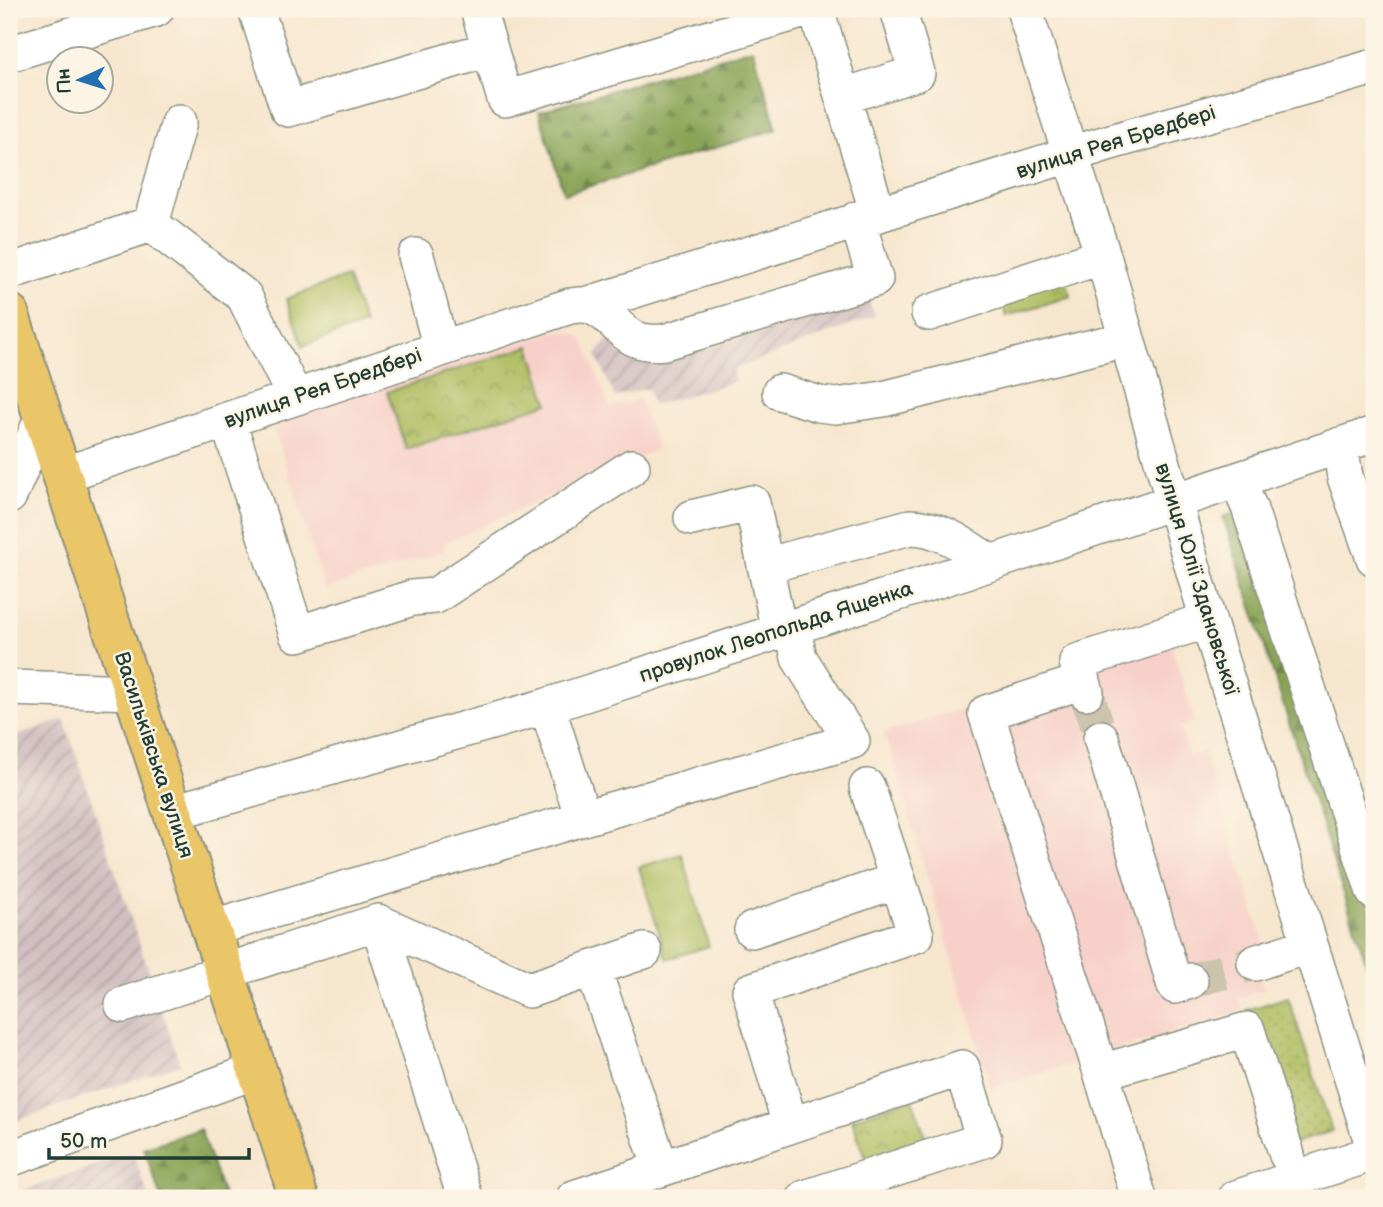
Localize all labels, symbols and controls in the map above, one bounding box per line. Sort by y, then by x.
north arrow [46,46,116,116]
text: Пн [52,68,77,95]
street label: вулиця Рея Бредбері [1013,100,1219,184]
street label: вулиця Рея Бредбері [221,342,425,434]
street label: вулиця Юлії Здановської [1150,460,1245,699]
street label: провулок Леопольда Ященка [636,576,917,688]
street label: Васильківська вулиця [109,649,199,861]
scale bar [49,1116,248,1160]
text: 50 m [60,1129,107,1154]

